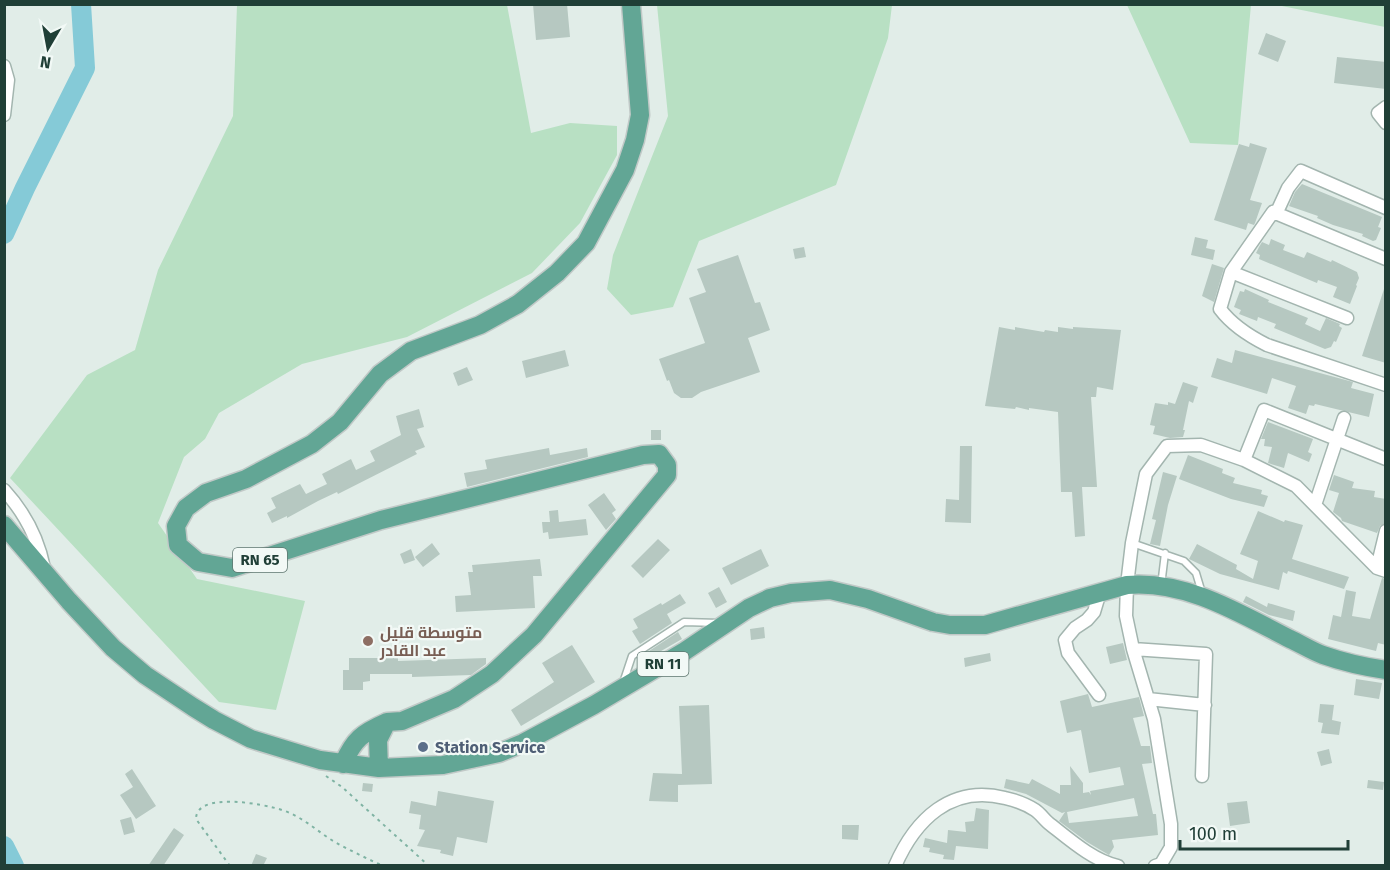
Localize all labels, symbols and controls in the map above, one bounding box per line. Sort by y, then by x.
north arrow [18,18,78,78]
text: N [39,52,52,73]
road number: RN 65 [233,548,287,572]
place label: متوسطة قليل عبد القادر [379,623,482,660]
marker: متوسطة قليل عبد القادر [361,634,375,648]
road number: RN 11 [638,652,688,676]
place label: Station Service [435,738,545,757]
marker: Station Service [416,740,430,754]
scale bar [1180,813,1348,851]
text: 100 m [1189,823,1237,845]

